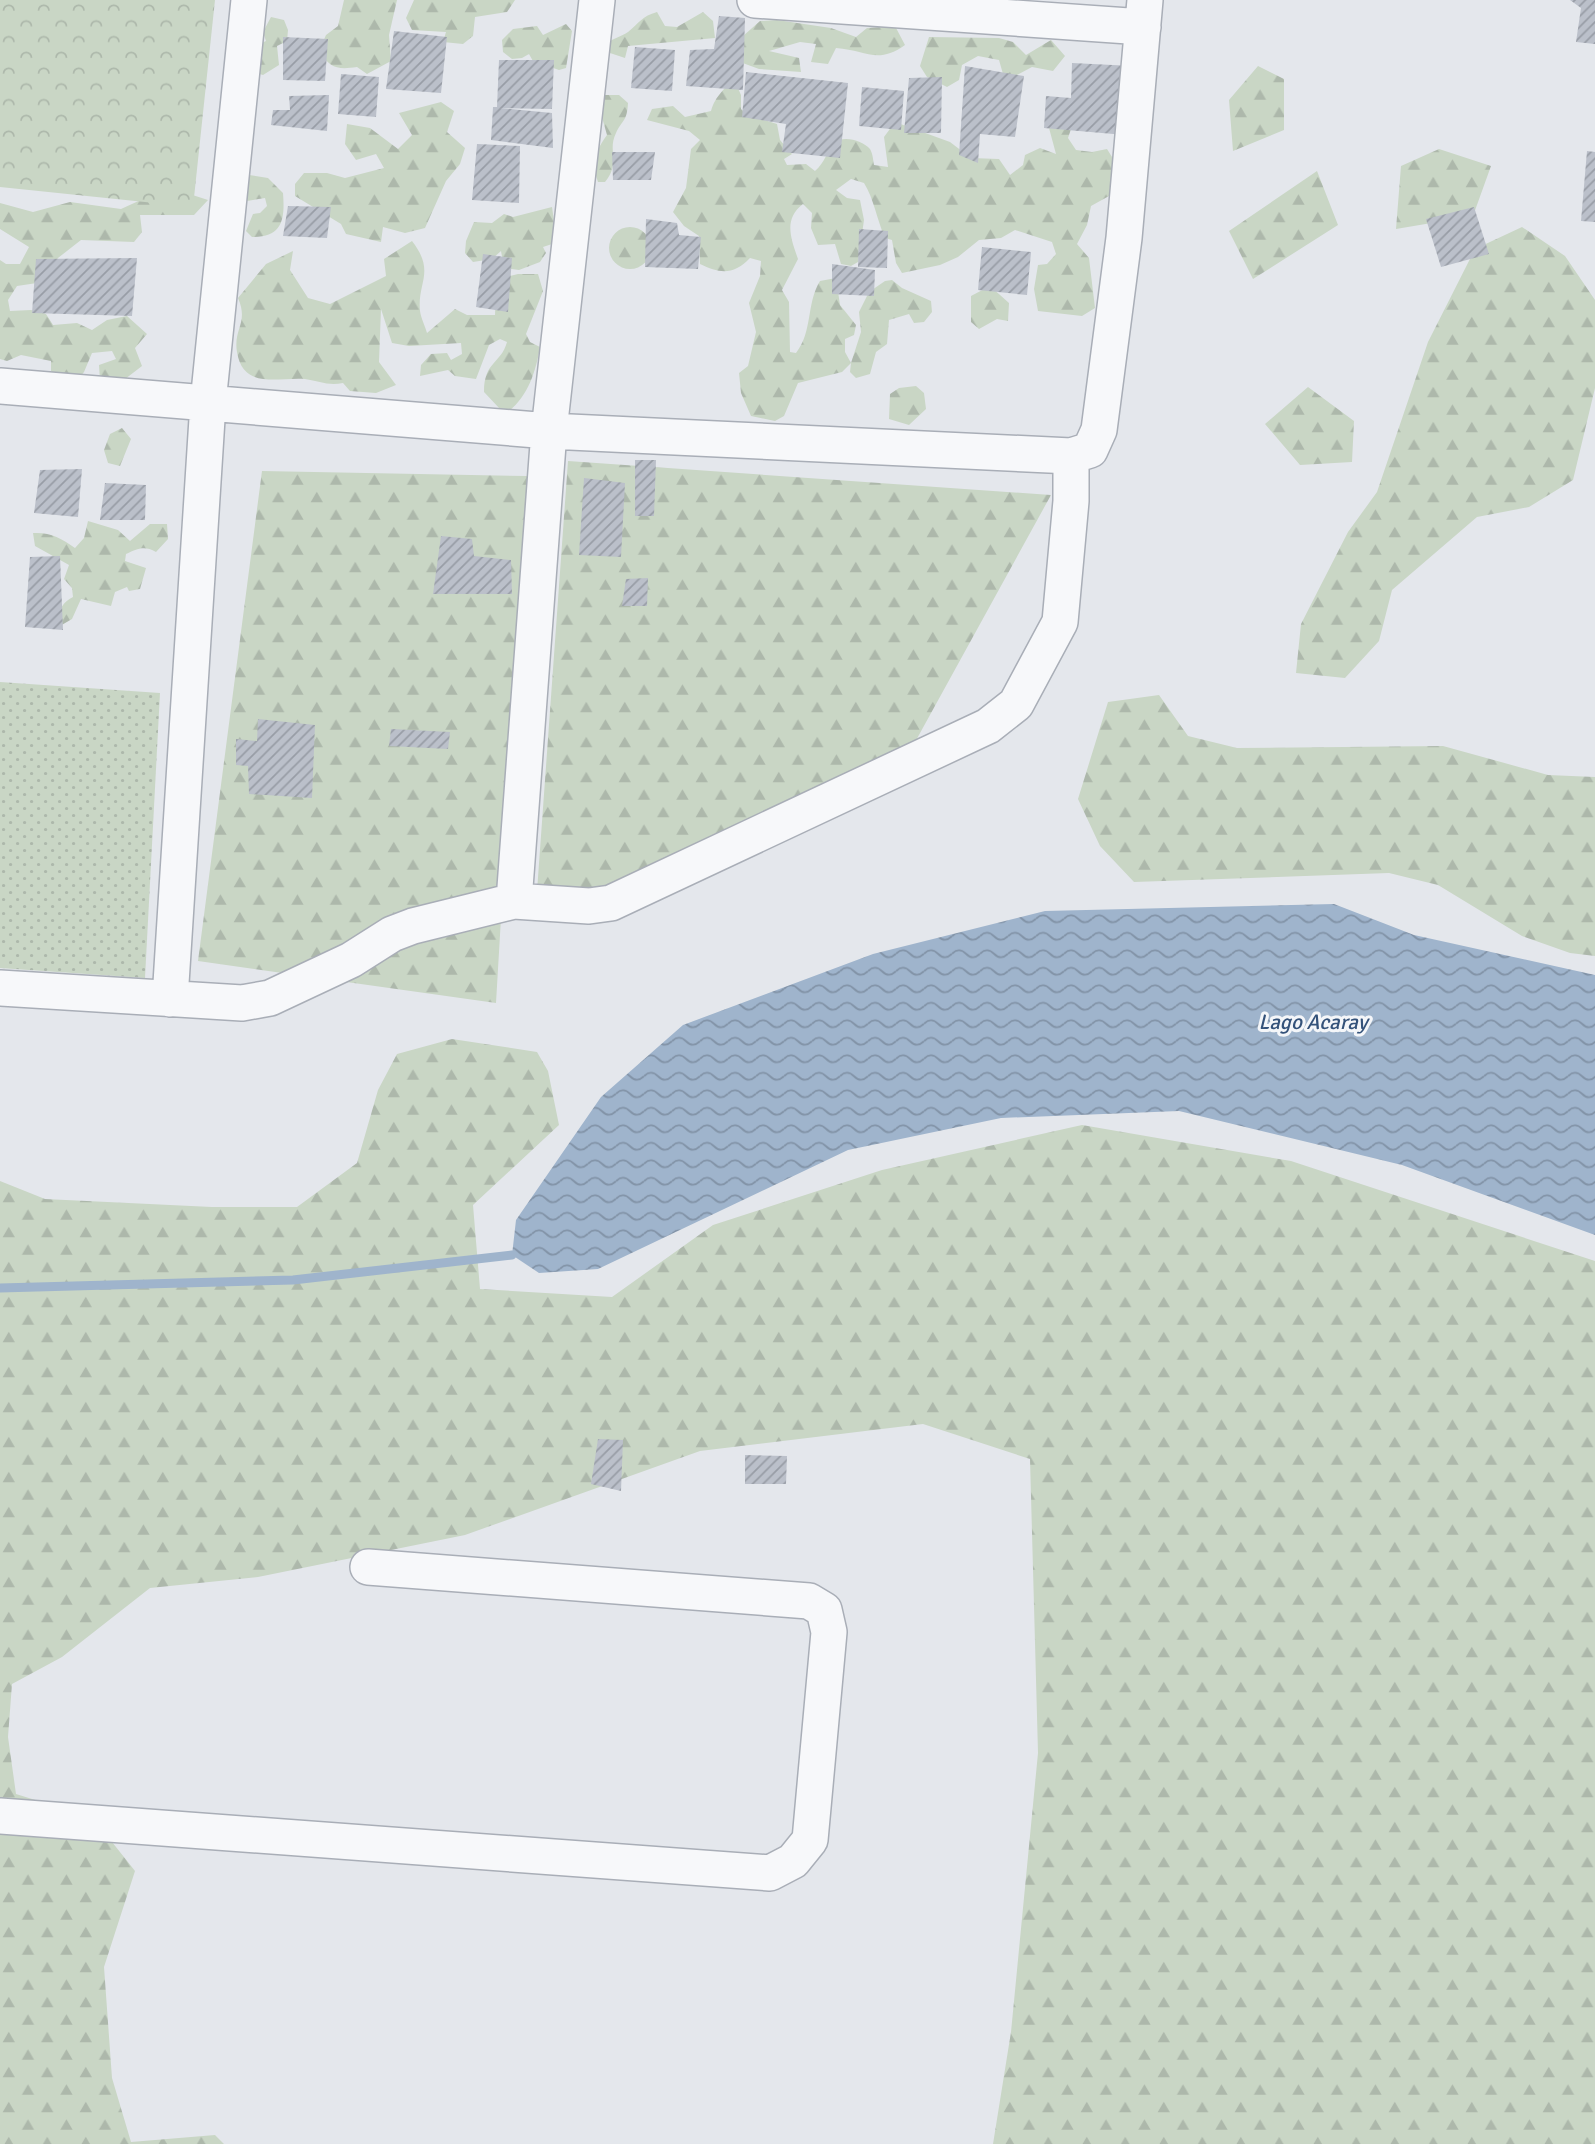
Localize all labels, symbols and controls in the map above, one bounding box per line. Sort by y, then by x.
water label: Lago Acaray [1259,1009,1371,1035]

